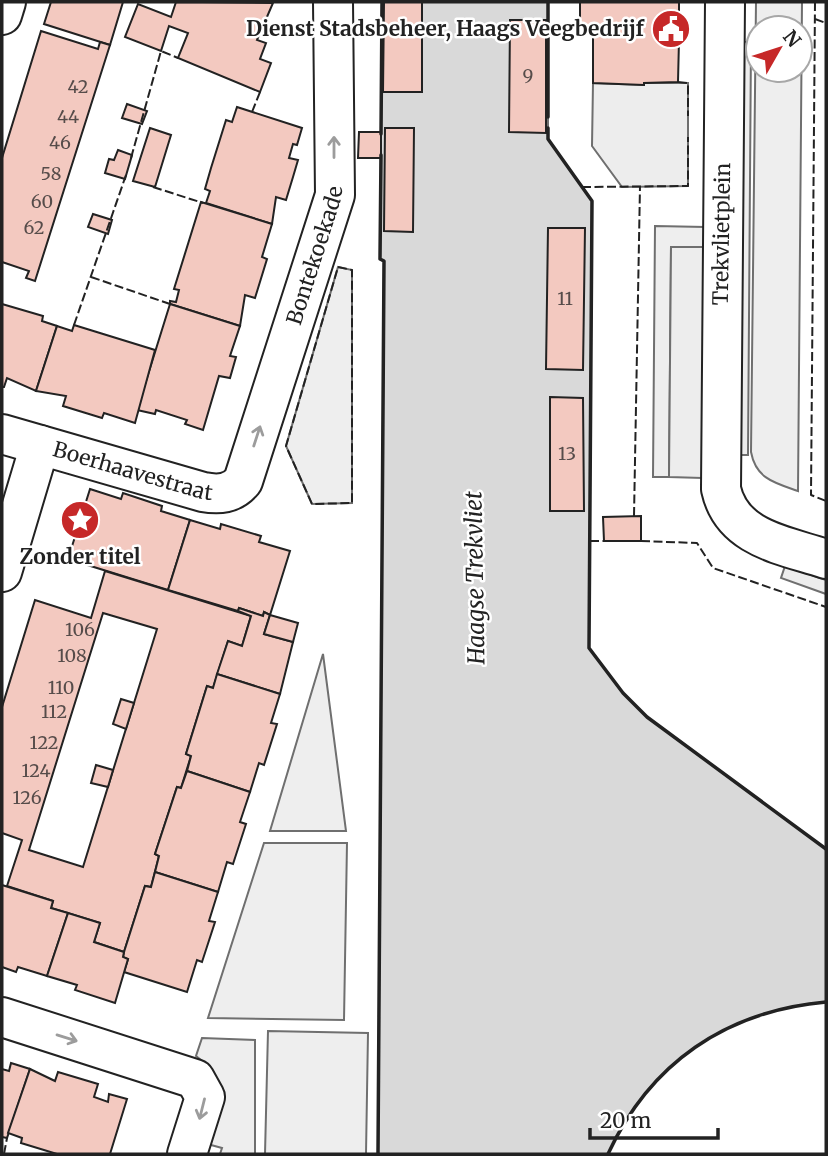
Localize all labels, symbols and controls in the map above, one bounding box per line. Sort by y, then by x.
public building icon: Dienst Stadsbeheer, Haags Veegbedrijf [650,8,692,50]
north arrow [744,14,814,84]
place label: Dienst Stadsbeheer, Haags Veegbedrijf [246,15,646,42]
text: N [778,25,806,52]
house number: 9 [523,64,533,87]
house number: 42 [68,75,88,98]
house number: 44 [57,105,79,128]
house number: 46 [49,131,71,154]
one-way arrow [327,136,341,159]
house number: 58 [41,162,61,185]
street label: Trekvlietplein [707,162,736,306]
street label: Bontekoekade [280,186,348,328]
house number: 60 [31,190,53,213]
house number: 62 [24,216,44,239]
house number: 11 [557,287,573,310]
one-way arrow [252,426,265,448]
street label: Boerhaavestraat [50,435,214,506]
house number: 13 [558,442,576,465]
water label: Haagse Trekvliet [458,491,491,666]
place icon: Zonder titel [59,499,101,541]
place label: Zonder titel [19,543,141,570]
house number: 106 [65,618,95,641]
house number: 108 [57,644,87,667]
house number: 110 [48,676,74,699]
house number: 112 [41,700,67,723]
house number: 122 [30,731,58,754]
house number: 124 [21,759,51,782]
house number: 126 [12,786,42,809]
one-way arrow [56,1032,78,1045]
scale bar [590,1096,718,1140]
one-way arrow [195,1097,208,1120]
text: 20 m [600,1107,652,1134]

